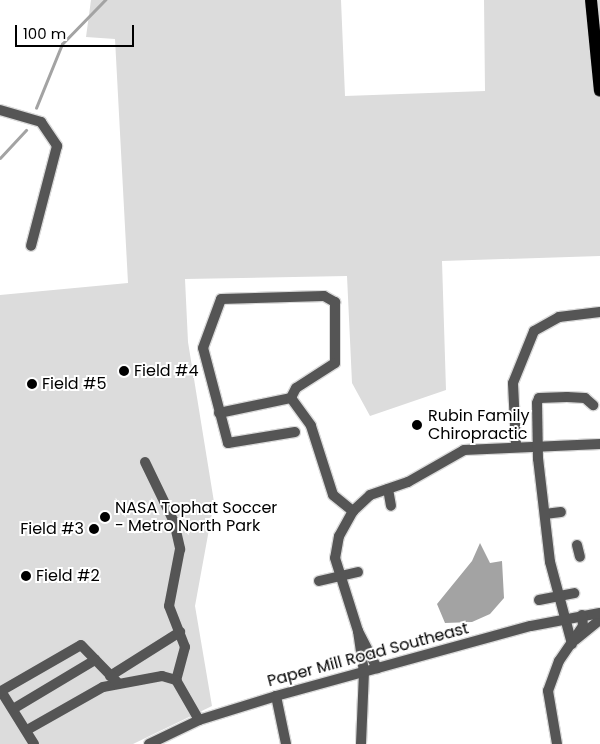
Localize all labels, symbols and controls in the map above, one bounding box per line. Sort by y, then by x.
scale bar [18,15,136,47]
text: 100 m [23,23,66,44]
place label: Field #4 [134,361,198,381]
marker: Field #4 [118,365,130,377]
place label: Field #5 [42,374,106,394]
marker: Field #5 [26,378,38,390]
place label: Rubin Family Chiropractic [428,406,529,444]
marker: Rubin Family Chiropractic [410,418,424,432]
place label: NASA Tophat Soccer - Metro North Park [115,498,277,536]
marker: NASA Tophat Soccer - Metro North Park [99,511,111,523]
place label: Field #3 [20,519,84,539]
marker: Field #3 [88,523,100,535]
place label: Field #2 [36,566,100,586]
marker: Field #2 [20,570,32,582]
street label: Paper Mill Road Southeast [265,619,471,691]

